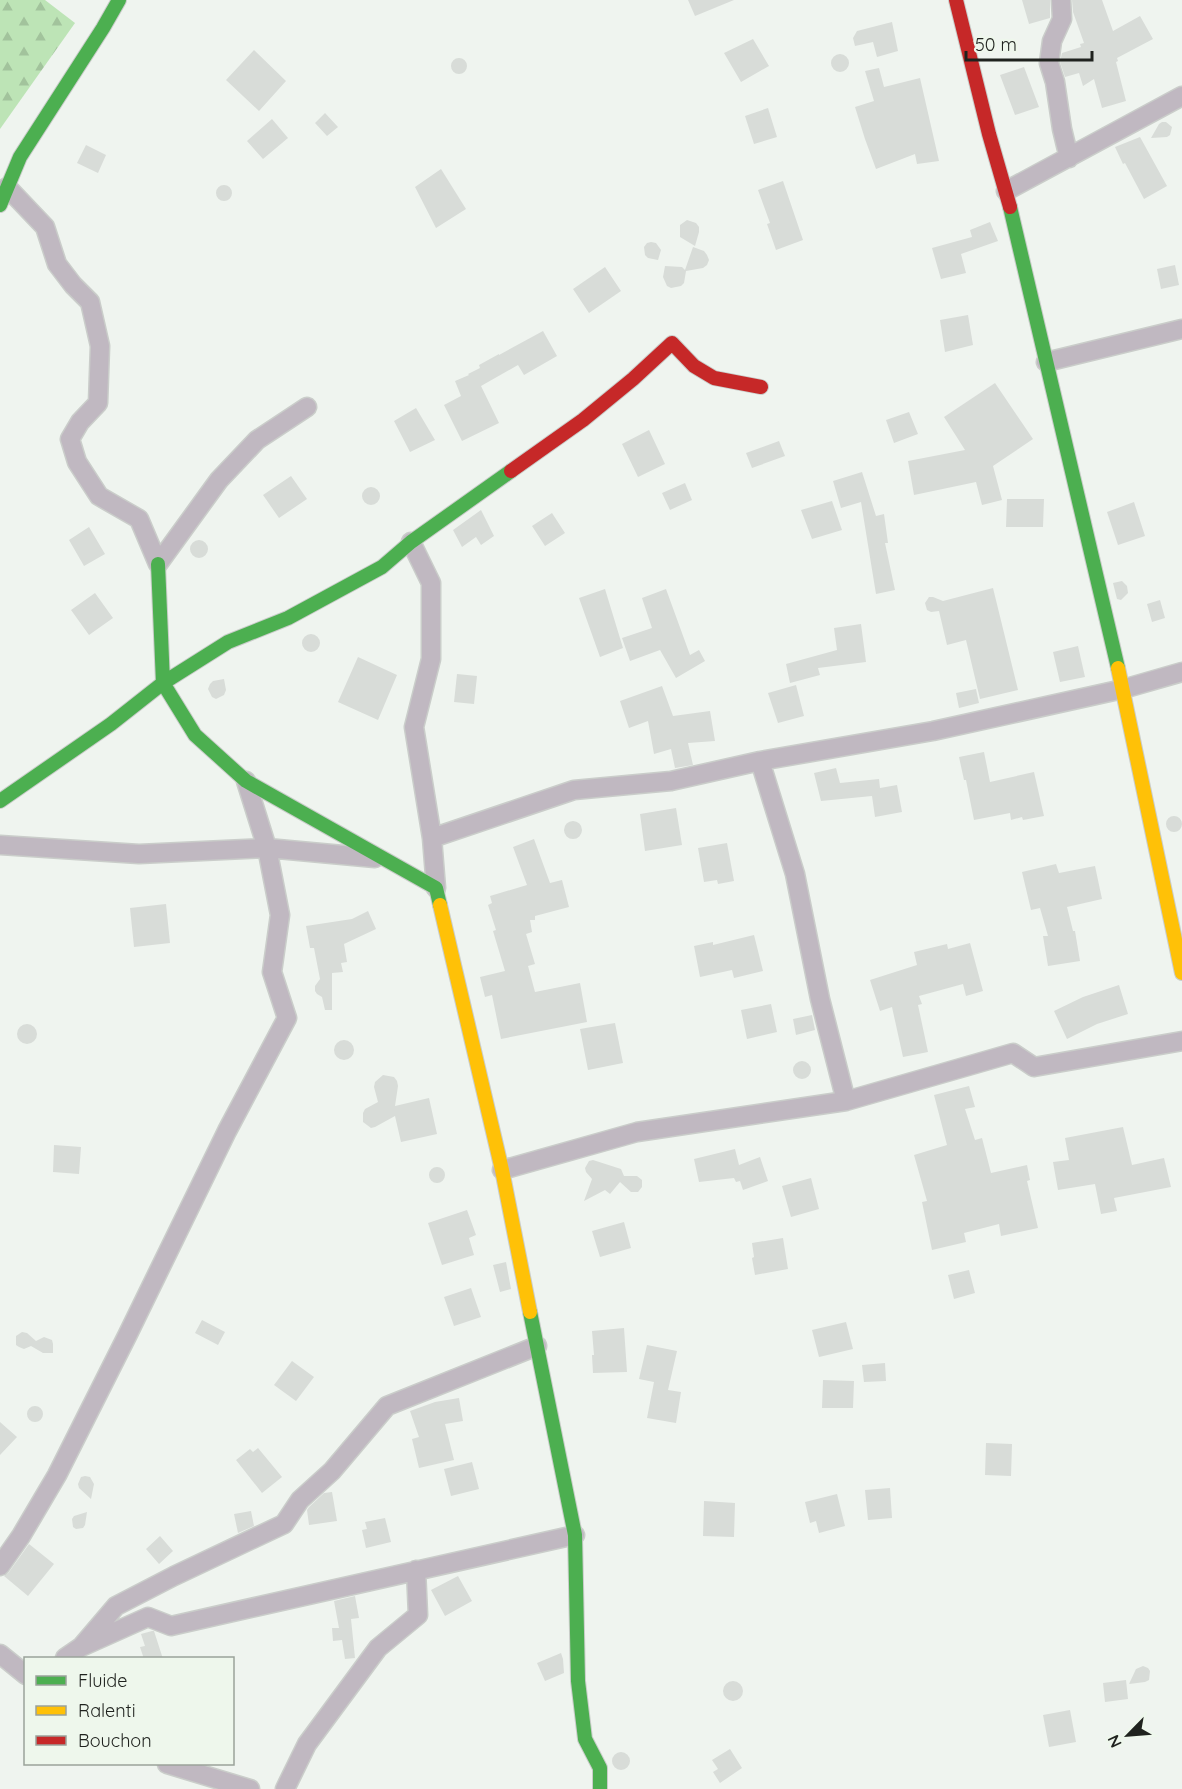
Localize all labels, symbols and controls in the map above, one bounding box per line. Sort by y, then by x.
scale bar [966,24,1092,62]
text: 50 m [975,33,1017,56]
legend [24,1657,234,1765]
text: Fluide [78,1669,127,1692]
text: Ralenti [78,1699,136,1722]
north arrow [1098,1705,1158,1765]
text: Bouchon [78,1729,152,1752]
text: N [1103,1732,1126,1751]

